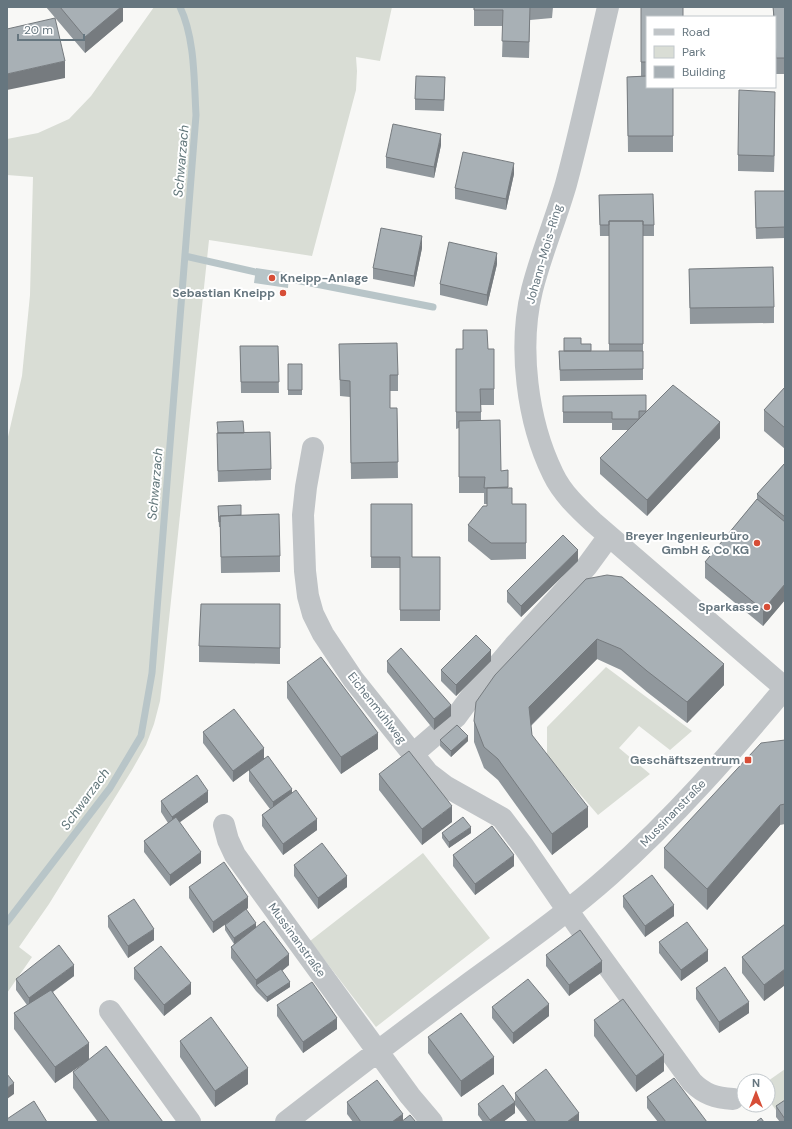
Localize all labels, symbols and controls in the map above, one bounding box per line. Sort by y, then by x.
scale bar [18,16,84,42]
legend [646,16,776,88]
text: 20 m [24,22,53,38]
text: Road [682,24,710,40]
text: Park [682,44,706,60]
text: Building [682,64,726,80]
water label: Schwarzach [169,124,193,198]
street label: Johann-Mois-Ring [522,202,566,306]
place label: Kneipp-Anlage [280,270,368,286]
marker: Kneipp-Anlage [267,273,277,283]
place label: Sebastian Kneipp [172,285,275,301]
marker: Sebastian Kneipp [278,288,288,298]
water label: Schwarzach [143,447,167,521]
place label: Breyer Ingenieurbüro GmbH & Co KG [626,528,749,558]
marker: Breyer Ingenieurbüro GmbH & Co KG [752,538,762,548]
place label: Sparkasse [698,599,759,615]
marker: Sparkasse [762,602,772,612]
street label: Eichenmühlweg [344,669,410,747]
place label: Geschäftszentrum [630,752,740,768]
marker: Geschäftszentrum [743,755,753,765]
water label: Schwarzach [57,765,113,833]
street label: Mussinanstraße [637,776,710,850]
street label: Mussinanstraße [265,900,330,981]
north arrow [736,1073,776,1113]
text: N [752,1076,760,1090]

